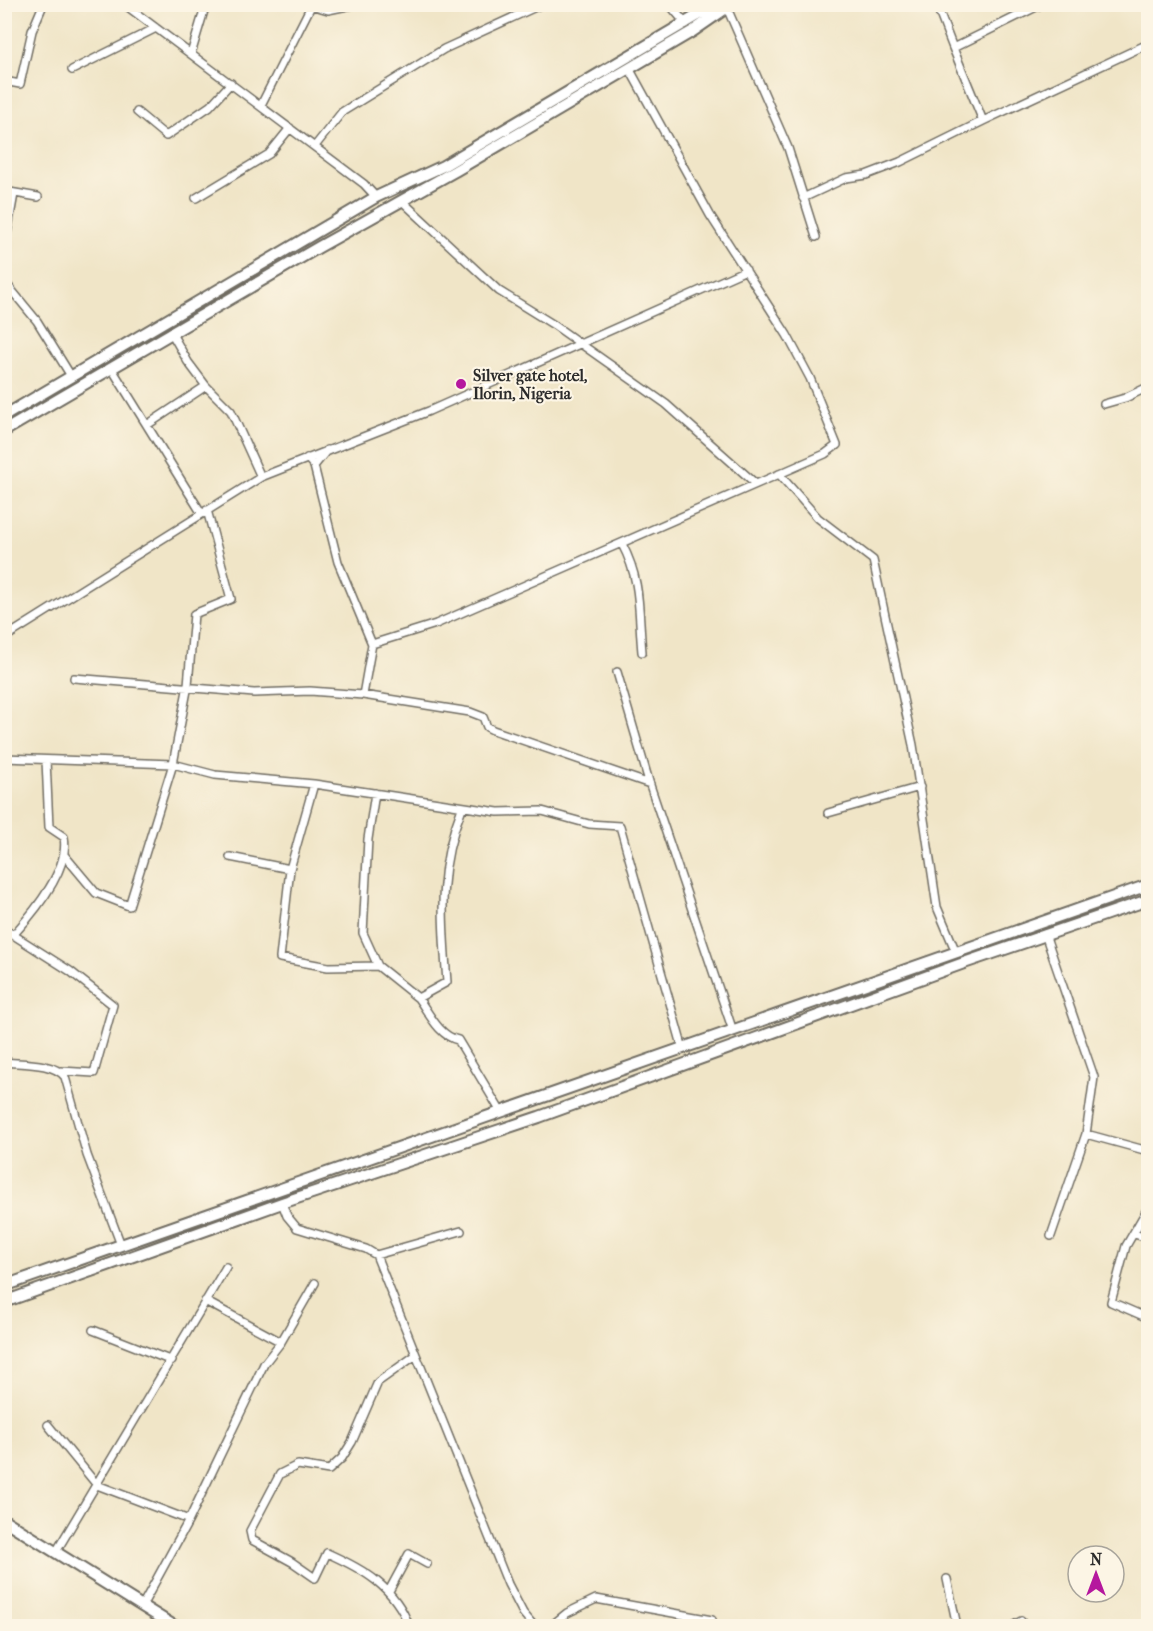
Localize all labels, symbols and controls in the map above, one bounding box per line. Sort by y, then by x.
place label: Silver gate hotel, Ilorin, Nigeria [473,366,587,404]
marker: Silver gate hotel, Ilorin, Nigeria [454,377,468,391]
north arrow [1066,1544,1126,1604]
text: N [1090,1550,1103,1569]

